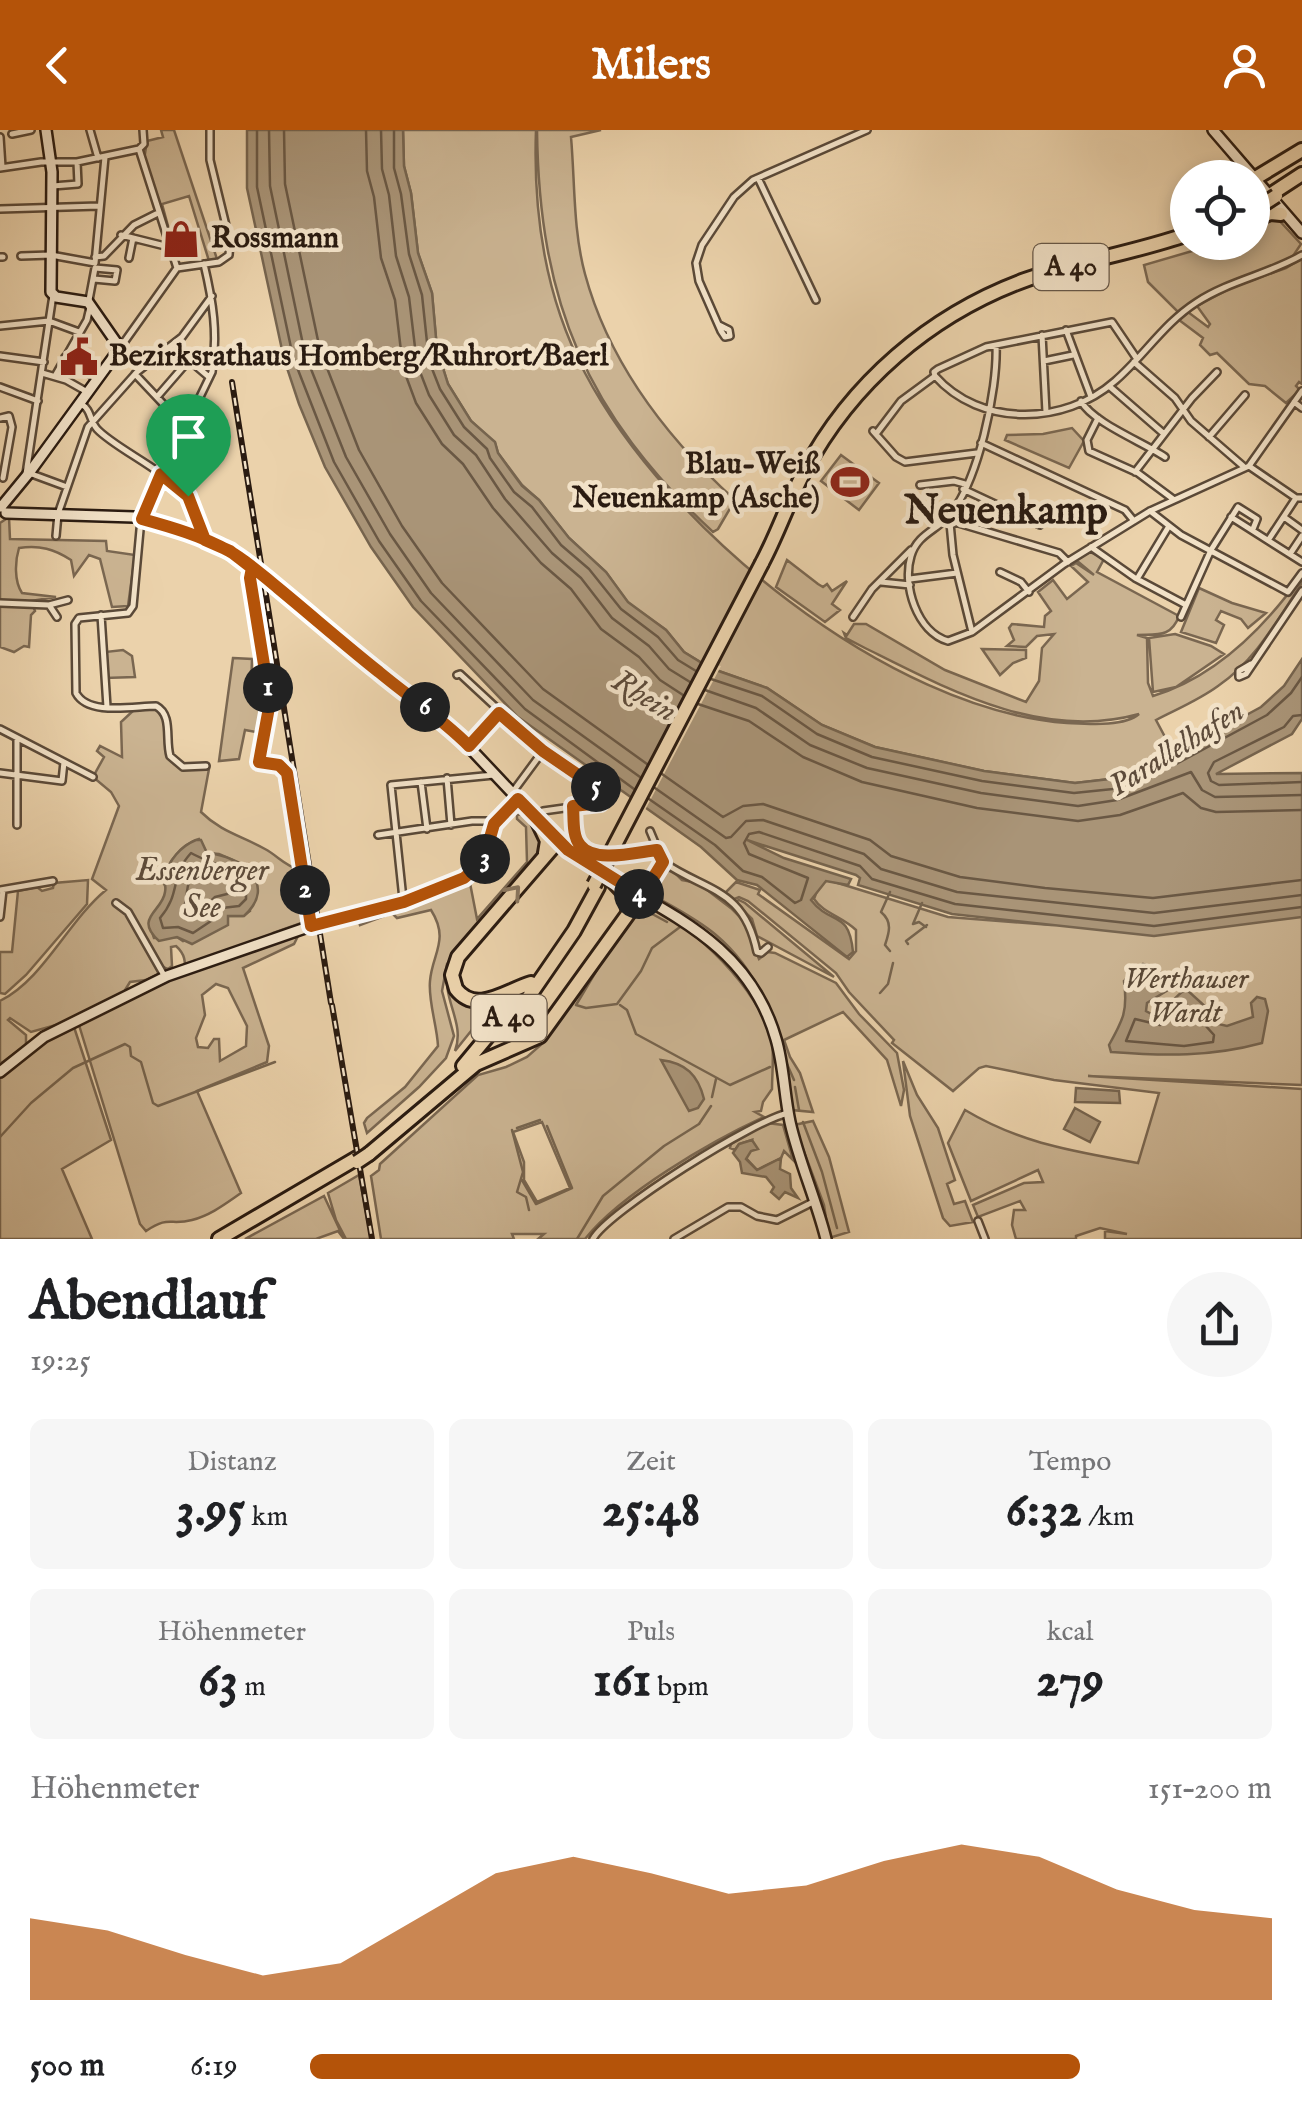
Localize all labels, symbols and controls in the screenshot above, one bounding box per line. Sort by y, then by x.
text: Milers [591,37,711,94]
icon: back [30,38,85,93]
icon: person [1217,38,1272,93]
map controls [1170,160,1270,260]
button: locate [1170,160,1270,260]
shop icon: Rossmann [160,218,202,260]
place label: Rossmann [211,220,339,258]
road number: A 40 [1034,244,1108,290]
public building icon: Bezirksrathaus Homberg/Ruhrort/Baerl [58,336,100,378]
place label: Bezirksrathaus Homberg/Ruhrort/Baerl [109,338,609,376]
pin [146,394,231,497]
icon: arrive [161,409,216,464]
place label: Blau-Weiß Neuenkamp (Asche) [571,446,821,518]
sports icon: Blau-Weiß Neuenkamp (Asche) [829,461,871,503]
district label: Neuenkamp [903,487,1108,538]
water label: Rhein [604,661,684,733]
pin: 1 [243,663,293,713]
text: 1 [263,670,273,705]
pin: 6 [400,682,450,732]
text: 6 [419,689,431,724]
water label: Parallelhafen [1102,691,1252,807]
pin: 5 [571,762,621,812]
text: 5 [591,769,601,804]
pin: 3 [460,834,510,884]
text: 3 [480,841,490,876]
water label: Essenberger See [135,851,271,929]
pin: 2 [280,865,330,915]
pin: 4 [614,869,664,919]
text: 2 [298,872,312,907]
text: 4 [632,876,646,911]
one-way arrow [503,885,521,904]
park label: Werthauser Wardt [1124,961,1250,1033]
road number: A 40 [472,995,546,1041]
text: Abendlauf [30,1268,268,1338]
button: share [1167,1272,1272,1377]
text: 19:25 [30,1341,91,1382]
text: Distanz [187,1445,277,1480]
text: Zeit [626,1445,676,1480]
text: Tempo [1029,1445,1111,1480]
text: 3.95 [176,1480,245,1543]
text: 25:48 [602,1480,700,1543]
text: 6:32 [1006,1480,1082,1543]
text: km [245,1500,288,1535]
text: /km [1082,1500,1134,1535]
text: Höhenmeter [158,1615,306,1650]
text: Puls [627,1615,675,1650]
text: kcal [1047,1615,1093,1650]
text: 63 [198,1650,238,1713]
text: 161 [593,1650,651,1713]
text: 279 [1036,1650,1104,1713]
text: m [238,1670,266,1705]
text: bpm [651,1670,709,1705]
text: Höhenmeter [30,1769,199,1810]
text: 151–200 m [1148,1769,1272,1810]
text: 500 m [30,2046,105,2087]
text: 6:19 [190,2046,238,2087]

